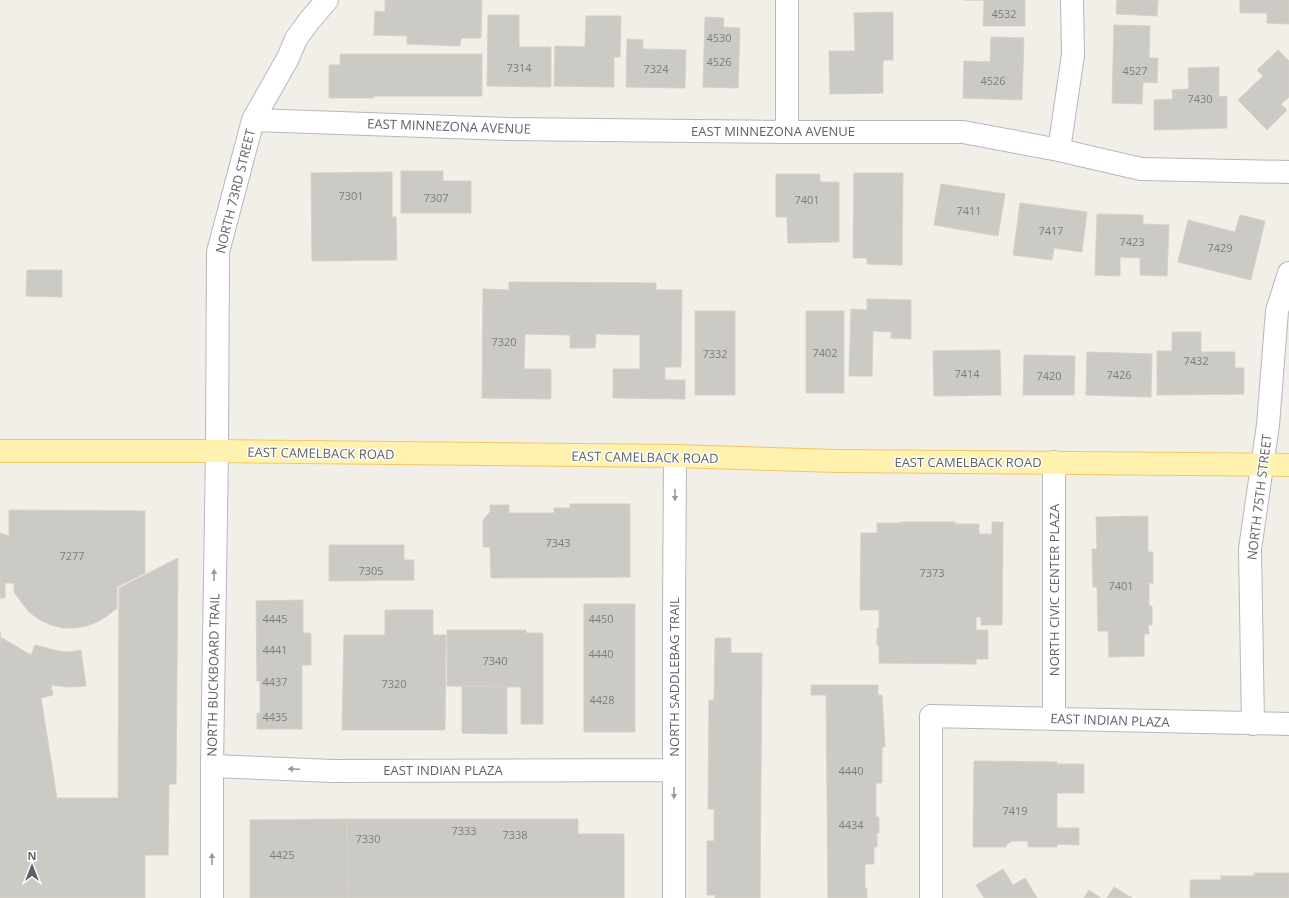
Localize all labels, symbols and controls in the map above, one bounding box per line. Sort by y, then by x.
house number: 4532 [991,6,1017,21]
house number: 4530 [706,30,732,45]
house number: 4526 [706,54,732,69]
house number: 7314 [506,60,532,75]
house number: 7324 [643,61,669,76]
house number: 4527 [1122,63,1148,78]
house number: 4526 [980,73,1006,88]
house number: 7430 [1187,91,1213,106]
street label: EAST MINNEZONA AVENUE [367,114,531,138]
street label: EAST MINNEZONA AVENUE [691,122,855,140]
street label: NORTH 73RD STREET [211,126,259,255]
house number: 7301 [338,188,364,203]
house number: 7307 [423,190,449,205]
house number: 7401 [794,192,820,207]
house number: 7411 [956,203,982,218]
house number: 7417 [1038,223,1064,238]
house number: 7423 [1119,234,1145,249]
house number: 7429 [1207,240,1233,255]
house number: 7320 [491,334,517,349]
house number: 7402 [812,345,838,360]
house number: 7332 [702,346,728,361]
house number: 7432 [1183,353,1209,368]
house number: 7414 [954,366,980,381]
house number: 7426 [1106,367,1132,382]
house number: 7420 [1036,368,1062,383]
street label: NORTH 75TH STREET [1242,432,1276,561]
street label: EAST CAMELBACK ROAD [247,443,395,463]
street label: EAST CAMELBACK ROAD [571,447,719,467]
street label: EAST CAMELBACK ROAD [894,453,1042,471]
one-way arrow [672,489,678,502]
street label: NORTH CIVIC CENTER PLAZA [1045,503,1063,676]
house number: 7343 [545,535,571,550]
house number: 7277 [59,548,85,563]
house number: 7305 [358,563,384,578]
house number: 7373 [919,565,945,580]
one-way arrow [211,568,217,581]
house number: 7401 [1108,578,1134,593]
street label: NORTH BUCKBOARD TRAIL [203,593,223,757]
street label: NORTH SADDLEBAG TRAIL [665,597,683,757]
house number: 4445 [262,611,288,626]
house number: 4450 [588,611,614,626]
house number: 4441 [262,642,288,657]
house number: 4440 [588,646,614,661]
house number: 7340 [482,653,508,668]
house number: 4437 [262,674,288,689]
house number: 7320 [381,676,407,691]
house number: 4428 [589,692,615,707]
house number: 4435 [262,709,288,724]
street label: EAST INDIAN PLAZA [1050,709,1171,731]
street label: EAST INDIAN PLAZA [383,761,504,779]
house number: 4440 [838,763,864,778]
one-way arrow [288,766,300,773]
one-way arrow [671,787,677,800]
house number: 7419 [1002,803,1028,818]
house number: 4434 [838,817,864,832]
house number: 7333 [451,823,477,838]
house number: 7338 [502,827,528,842]
house number: 7330 [355,831,381,846]
north arrow [12,846,52,886]
house number: 4425 [269,847,295,862]
text: N [28,848,36,863]
one-way arrow [209,852,215,865]

